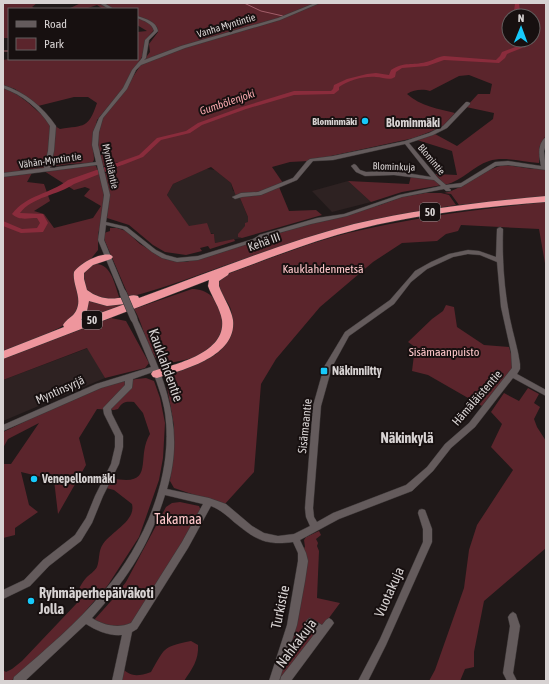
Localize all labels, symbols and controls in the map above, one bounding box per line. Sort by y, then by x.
legend [8,8,138,60]
north arrow [501,8,541,48]
street label: Vanha Myntintie [196,11,257,40]
text: N [518,12,525,24]
text: Road [44,17,67,31]
text: Park [44,37,65,51]
water label: Gumbölenjoki [198,87,256,117]
place label: Blominmäki [312,116,357,127]
marker: Blominmäki [360,116,370,126]
district label: Blominmäki [386,116,440,130]
street label: Blomintie [416,142,448,177]
street label: Mynttiläntie [100,143,121,190]
street label: Vähän-Myntin tie [18,151,82,170]
street label: Blominkuja [373,160,416,173]
road number: 50 [420,203,440,221]
street label: Kehä III [246,230,282,254]
park label: Kauklahdenmetsä [282,262,364,276]
road number: 50 [82,311,102,329]
street label: Kauklahdentie [145,326,187,404]
park label: Sisämaanpuisto [409,345,480,359]
place label: Näkinniitty [332,364,382,378]
marker: Näkinniitty [319,366,329,376]
street label: Hämäläistentie [449,367,505,429]
street label: Myntinsyrjä [33,373,87,407]
street label: Sisämaantie [295,398,315,454]
district label: Näkinkylä [380,430,434,446]
place label: Venepellonmäki [41,472,116,486]
marker: Venepellonmäki [29,474,39,484]
park label: Takamaa [154,511,202,527]
street label: Vuotakuja [371,564,407,620]
street label: Turkistie [268,584,292,630]
place label: Ryhmäperhepäiväkoti Jolla [38,585,154,617]
marker: Ryhmäperhepäiväkoti Jolla [26,596,36,606]
street label: Nahkakuja [272,615,320,671]

